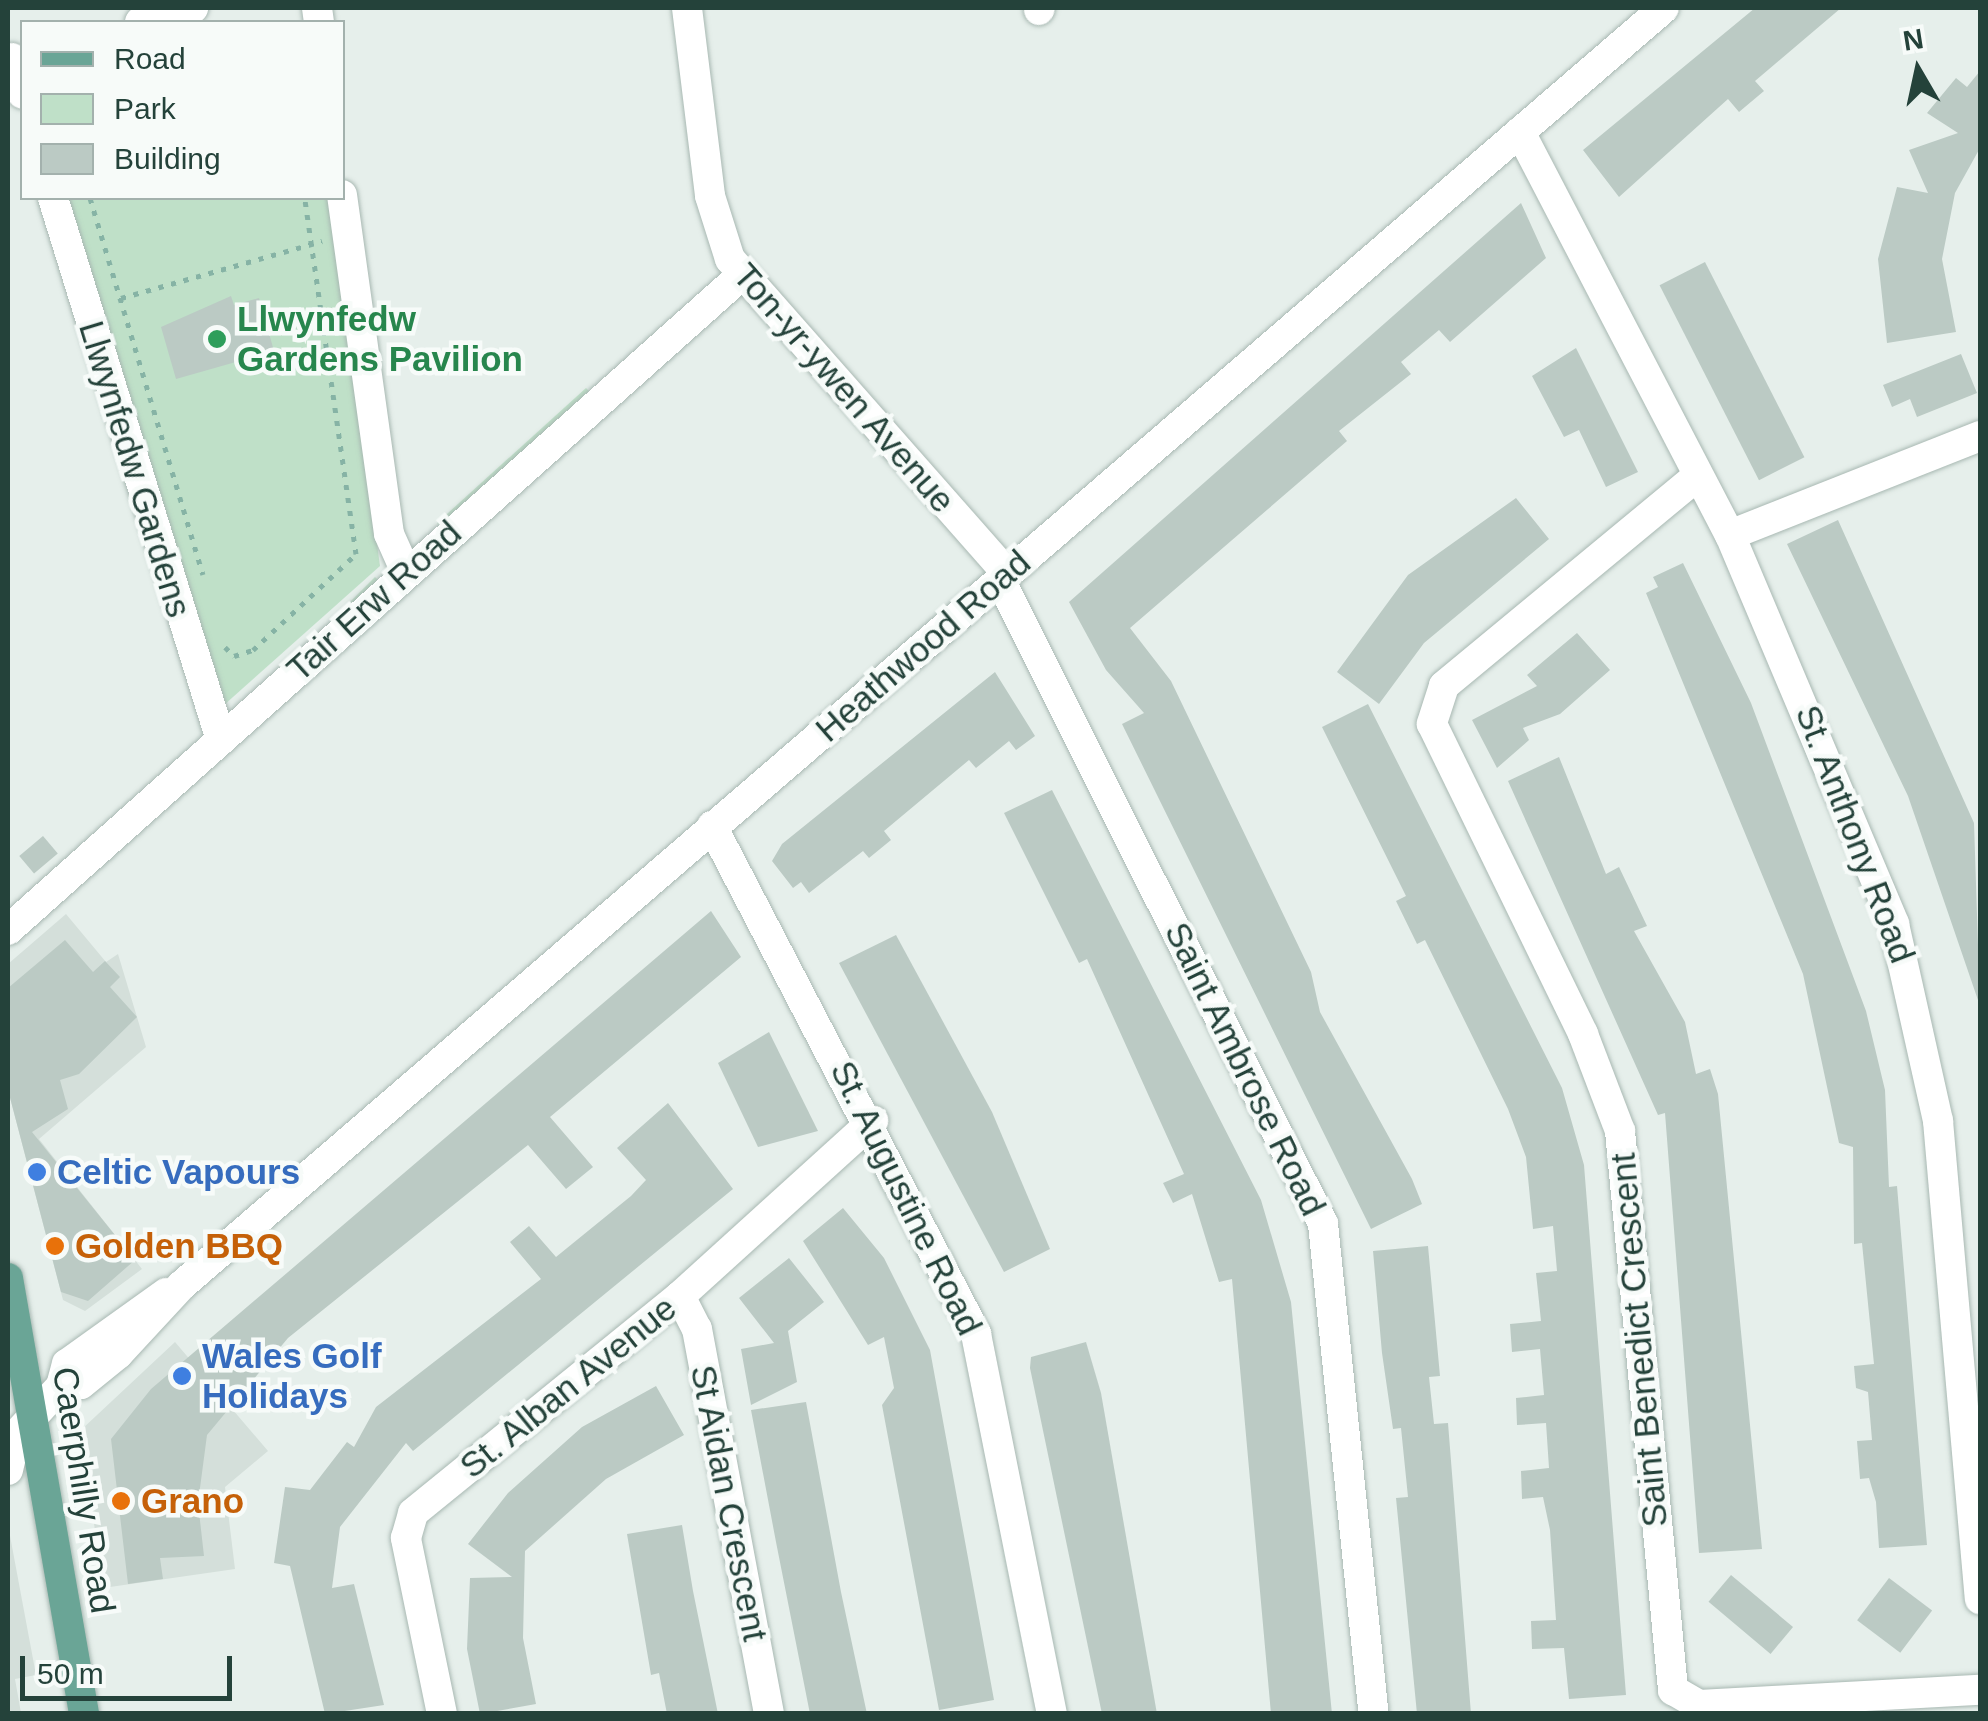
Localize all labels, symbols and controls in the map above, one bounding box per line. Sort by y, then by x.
legend [20,20,345,200]
north arrow [1868,20,1968,120]
text: N [1901,23,1926,57]
text: Road [114,42,186,75]
text: Park [114,92,176,125]
text: Building [114,142,221,175]
street label: Ton-yr-ywen Avenue [724,254,964,522]
place label: Llwynfedw Gardens Pavilion [237,298,523,380]
street label: Llwynfedw Gardens [70,316,200,622]
marker: Llwynfedw Gardens Pavilion [206,328,228,350]
street label: Tair Erw Road [278,512,470,690]
street label: Heathwood Road [807,541,1039,751]
street label: St. Anthony Road [1786,698,1924,970]
street label: Saint Ambrose Road [1155,915,1335,1223]
street label: St. Augustine Road [821,1053,991,1343]
place label: Celtic Vapours [57,1151,300,1193]
street label: Saint Benedict Crescent [1602,1151,1676,1529]
marker: Celtic Vapours [26,1161,48,1183]
place label: Golden BBQ [75,1225,283,1267]
marker: Golden BBQ [44,1235,66,1257]
street label: St. Alban Avenue [450,1286,686,1488]
place label: Wales Golf Holidays [202,1335,382,1417]
street label: St Aidan Crescent [681,1361,777,1645]
street label: Caerphilly Road [44,1364,124,1616]
marker: Wales Golf Holidays [171,1365,193,1387]
place label: Grano [141,1480,244,1522]
marker: Grano [110,1490,132,1512]
scale bar [25,1636,238,1698]
text: 50 m [37,1657,104,1690]

